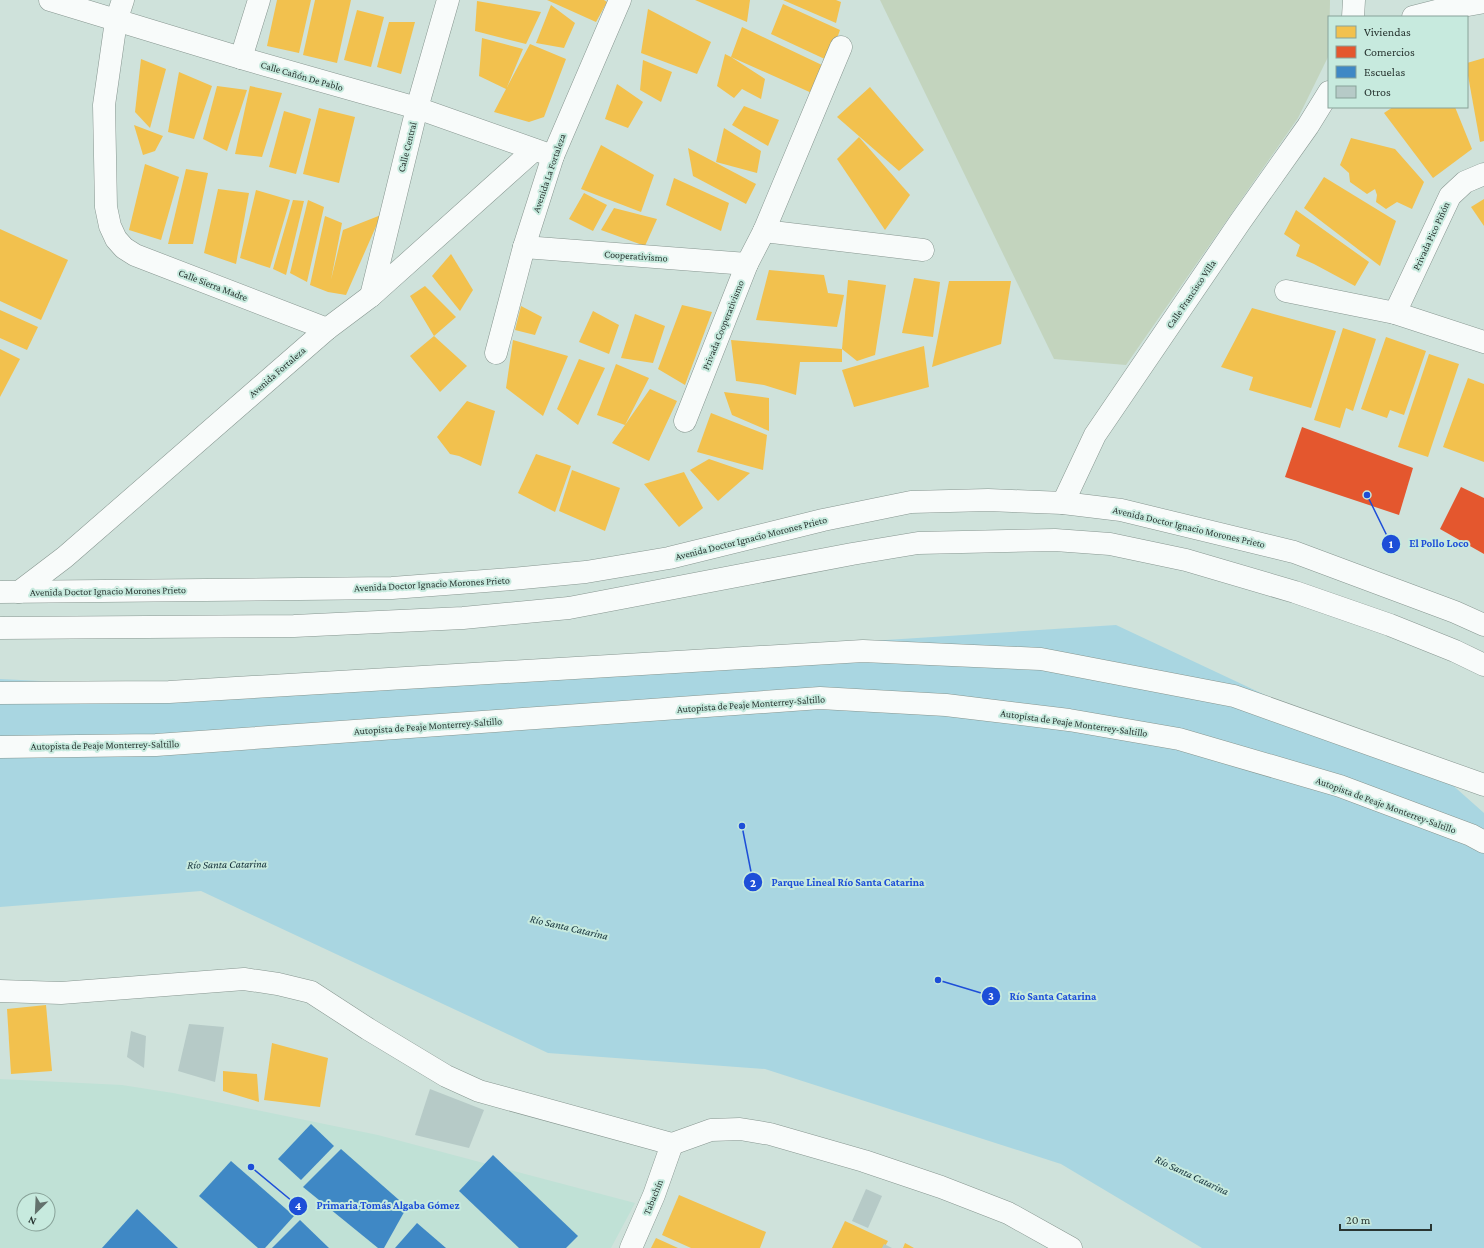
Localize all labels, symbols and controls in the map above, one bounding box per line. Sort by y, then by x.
legend [1328,16,1468,108]
text: Viviendas [1364,25,1411,39]
text: Comercios [1364,45,1415,59]
street label: Calle Cañón De Pablo [260,59,345,93]
text: Escuelas [1364,65,1406,79]
text: Otros [1364,85,1391,99]
street label: Calle Central [395,120,419,173]
street label: Avenida La Fortaleza [530,132,568,214]
street label: Privada Pico Piñón [1410,200,1452,272]
street label: Cooperativismo [604,248,668,264]
street label: Calle Francisco Villa [1164,257,1218,330]
street label: Calle Sierra Madre [177,267,250,303]
street label: Privada Cooperativismo [700,279,746,371]
street label: Avenida Fortaleza [247,344,308,399]
street label: Avenida Doctor Ignacio Morones Prieto [1112,504,1266,550]
street label: Avenida Doctor Ignacio Morones Prieto [674,514,828,562]
callout: El Pollo Loco [1381,532,1477,555]
text: 1 [1389,537,1394,551]
text: El Pollo Loco [1409,537,1469,549]
street label: Avenida Doctor Ignacio Morones Prieto [354,574,510,594]
street label: Avenida Doctor Ignacio Morones Prieto [30,584,186,598]
street label: Autopista de Peaje Monterrey-Saltillo [677,693,826,716]
street label: Autopista de Peaje Monterrey-Saltillo [1000,707,1148,740]
street label: Autopista de Peaje Monterrey-Saltillo [354,715,503,738]
street label: Autopista de Peaje Monterrey-Saltillo [31,738,179,753]
street label: Autopista de Peaje Monterrey-Saltillo [1314,774,1458,837]
water label: Río Santa Catarina [187,857,267,871]
callout: Parque Lineal Río Santa Catarina [743,871,932,894]
text: 2 [750,876,756,890]
text: Parque Lineal Río Santa Catarina [772,876,925,888]
water label: Río Santa Catarina [529,912,609,942]
callout: Río Santa Catarina [981,985,1104,1008]
text: 3 [988,989,994,1003]
text: Río Santa Catarina [1010,990,1097,1002]
water label: Río Santa Catarina [1153,1153,1231,1197]
street label: Tabachín [641,1177,665,1216]
north arrow [16,1192,56,1232]
callout: Primaria Tomás Algaba Gómez [288,1194,467,1217]
text: 4 [295,1199,302,1213]
text: Primaria Tomás Algaba Gómez [317,1199,459,1211]
scale bar [1340,1206,1431,1232]
text: 20 m [1346,1213,1371,1227]
text: N [26,1214,38,1228]

